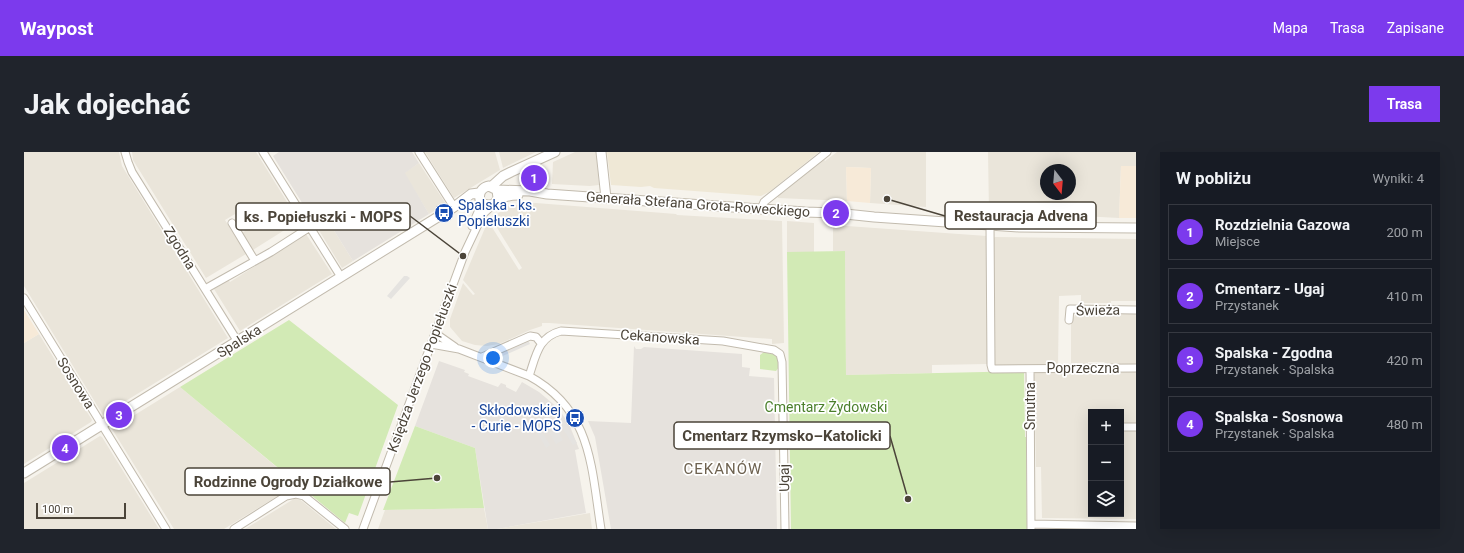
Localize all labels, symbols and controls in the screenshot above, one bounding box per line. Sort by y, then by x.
text: Waypost [20,17,94,40]
text: Mapa [1273,20,1308,36]
text: Trasa [1330,20,1365,36]
text: Zapisane [1387,20,1444,36]
button: Trasa [1369,86,1440,122]
text: Jak dojechać [24,88,190,121]
pin: 1 [521,163,547,193]
north arrow [1040,164,1076,200]
text: W pobliżu [1176,168,1251,188]
text: Wyniki: 4 [1373,171,1424,186]
street label: Generała Stefana Grota-Roweckiego [585,188,811,220]
place label: Spalska - ks. Popiełuszki [458,197,536,229]
pin: 2 [823,198,849,228]
bus stop icon: Spalska - ks. Popiełuszki [433,202,455,224]
callout: Restauracja Advena [945,202,1096,229]
callout: ks. Popiełuszki - MOPS [236,203,410,230]
text: Restauracja Advena [954,207,1088,225]
text: ks. Popiełuszki - MOPS [244,208,402,226]
text: Rozdzielnia Gazowa [1215,216,1350,234]
street label: Zgodna [161,224,199,272]
text: 1 [1186,225,1194,240]
text: 200 m [1386,225,1423,240]
text: Miejsce [1215,234,1260,249]
text: Cmentarz - Ugaj [1215,280,1324,298]
street label: Księdza Jerzego Popiełuszki [384,282,460,454]
text: 2 [1186,289,1194,304]
text: 410 m [1386,289,1423,304]
text: Przystanek [1215,298,1279,313]
street label: Świeża [1076,301,1120,318]
street label: Spalska [214,321,264,361]
street label: Cekanowska [620,326,700,348]
text: Spalska - Zgodna [1215,344,1333,362]
your location [483,348,503,368]
text: 3 [1186,353,1194,368]
text: 420 m [1386,353,1423,368]
street label: Sosnowa [54,354,98,412]
street label: Poprzeczna [1046,360,1120,376]
text: Przystanek · Spalska [1215,362,1334,377]
street label: Smutna [1022,382,1038,430]
park label: Cmentarz Żydowski [765,399,887,415]
pin: 3 [106,400,132,430]
place label: Skłodowskiej - Curie - MOPS [471,402,561,434]
bus stop icon: Skłodowskiej - Curie - MOPS [564,407,586,429]
text: Spalska - Sosnowa [1215,408,1343,426]
map controls [1088,409,1124,517]
button: + [1088,409,1124,445]
text: 4 [1186,417,1194,432]
text: 480 m [1386,417,1423,432]
callout: Cmentarz Rzymsko–Katolicki [674,422,890,449]
text: Przystanek · Spalska [1215,426,1334,441]
text: Cmentarz Rzymsko–Katolicki [682,427,882,445]
pin: 4 [52,433,78,463]
button: − [1088,445,1124,481]
district label: CEKANÓW [684,460,762,478]
street label: Ugaj [776,464,792,492]
callout: Rodzinne Ogrody Działkowe [185,468,390,495]
text: Rodzinne Ogrody Działkowe [194,473,382,491]
button: layers [1088,481,1124,517]
scale bar [36,501,126,520]
text: 100 m [42,503,73,516]

